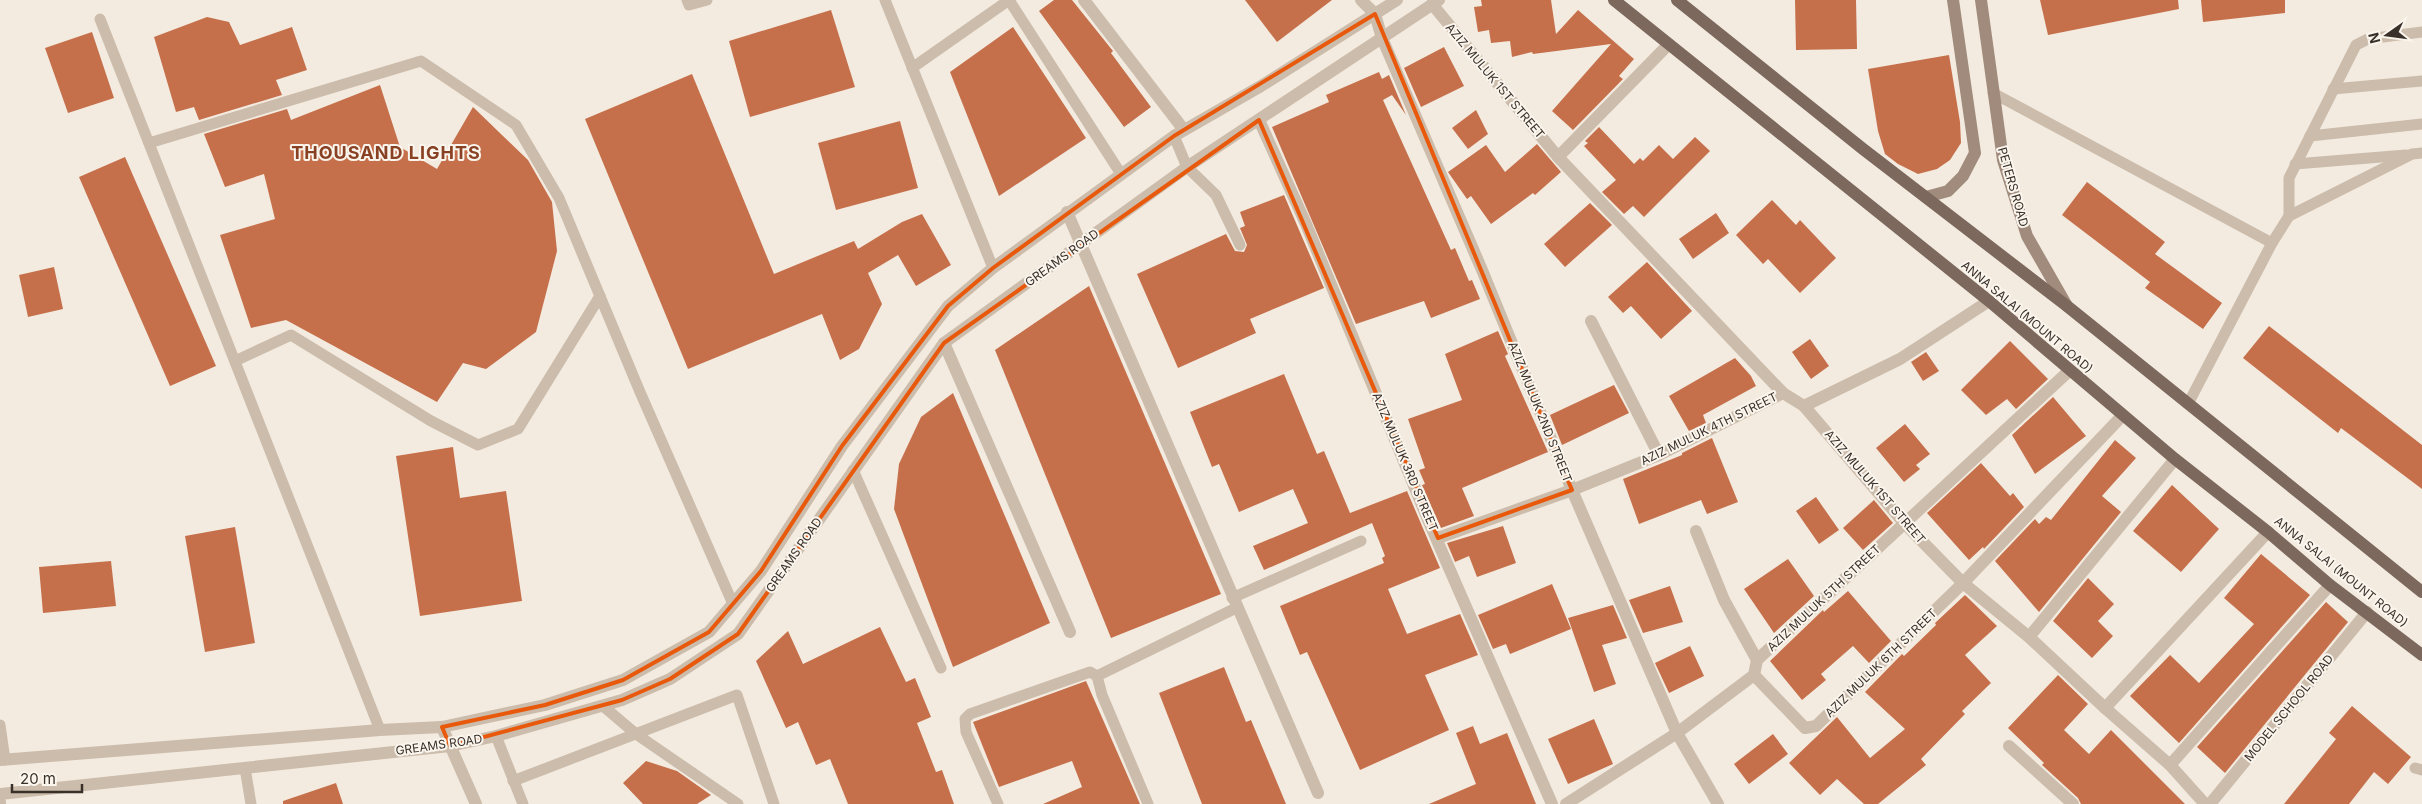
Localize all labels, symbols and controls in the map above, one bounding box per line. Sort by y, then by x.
north arrow [2362,10,2412,60]
street label: AZIZ MULUK 1ST STREET [1443,20,1548,142]
text: N [2364,31,2383,45]
district label: THOUSAND LIGHTS [291,142,481,163]
street label: PETERS ROAD [1995,145,2032,228]
street label: GREAMS ROAD [1022,226,1102,289]
street label: ANNA SALAI (MOUNT ROAD) [1959,257,2096,376]
street label: AZIZ MULUK 2ND STREET [1505,339,1576,485]
street label: AZIZ MULUK 4TH STREET [1638,389,1780,468]
street label: AZIZ MULUK 3RD STREET [1369,390,1442,534]
street label: AZIZ MULUK 1ST STREET [1822,427,1929,547]
street label: ANNA SALAI (MOUNT ROAD) [2272,513,2411,630]
street label: GREAMS ROAD [762,515,825,595]
street label: AZIZ MULUK 5TH STREET [1764,541,1884,654]
street label: AZIZ MULUK 6TH STREET [1822,605,1940,720]
street label: MODEL SCHOOL ROAD [2241,651,2336,764]
street label: GREAMS ROAD [395,731,483,758]
scale bar [12,762,82,794]
text: 20 m [20,769,56,788]

